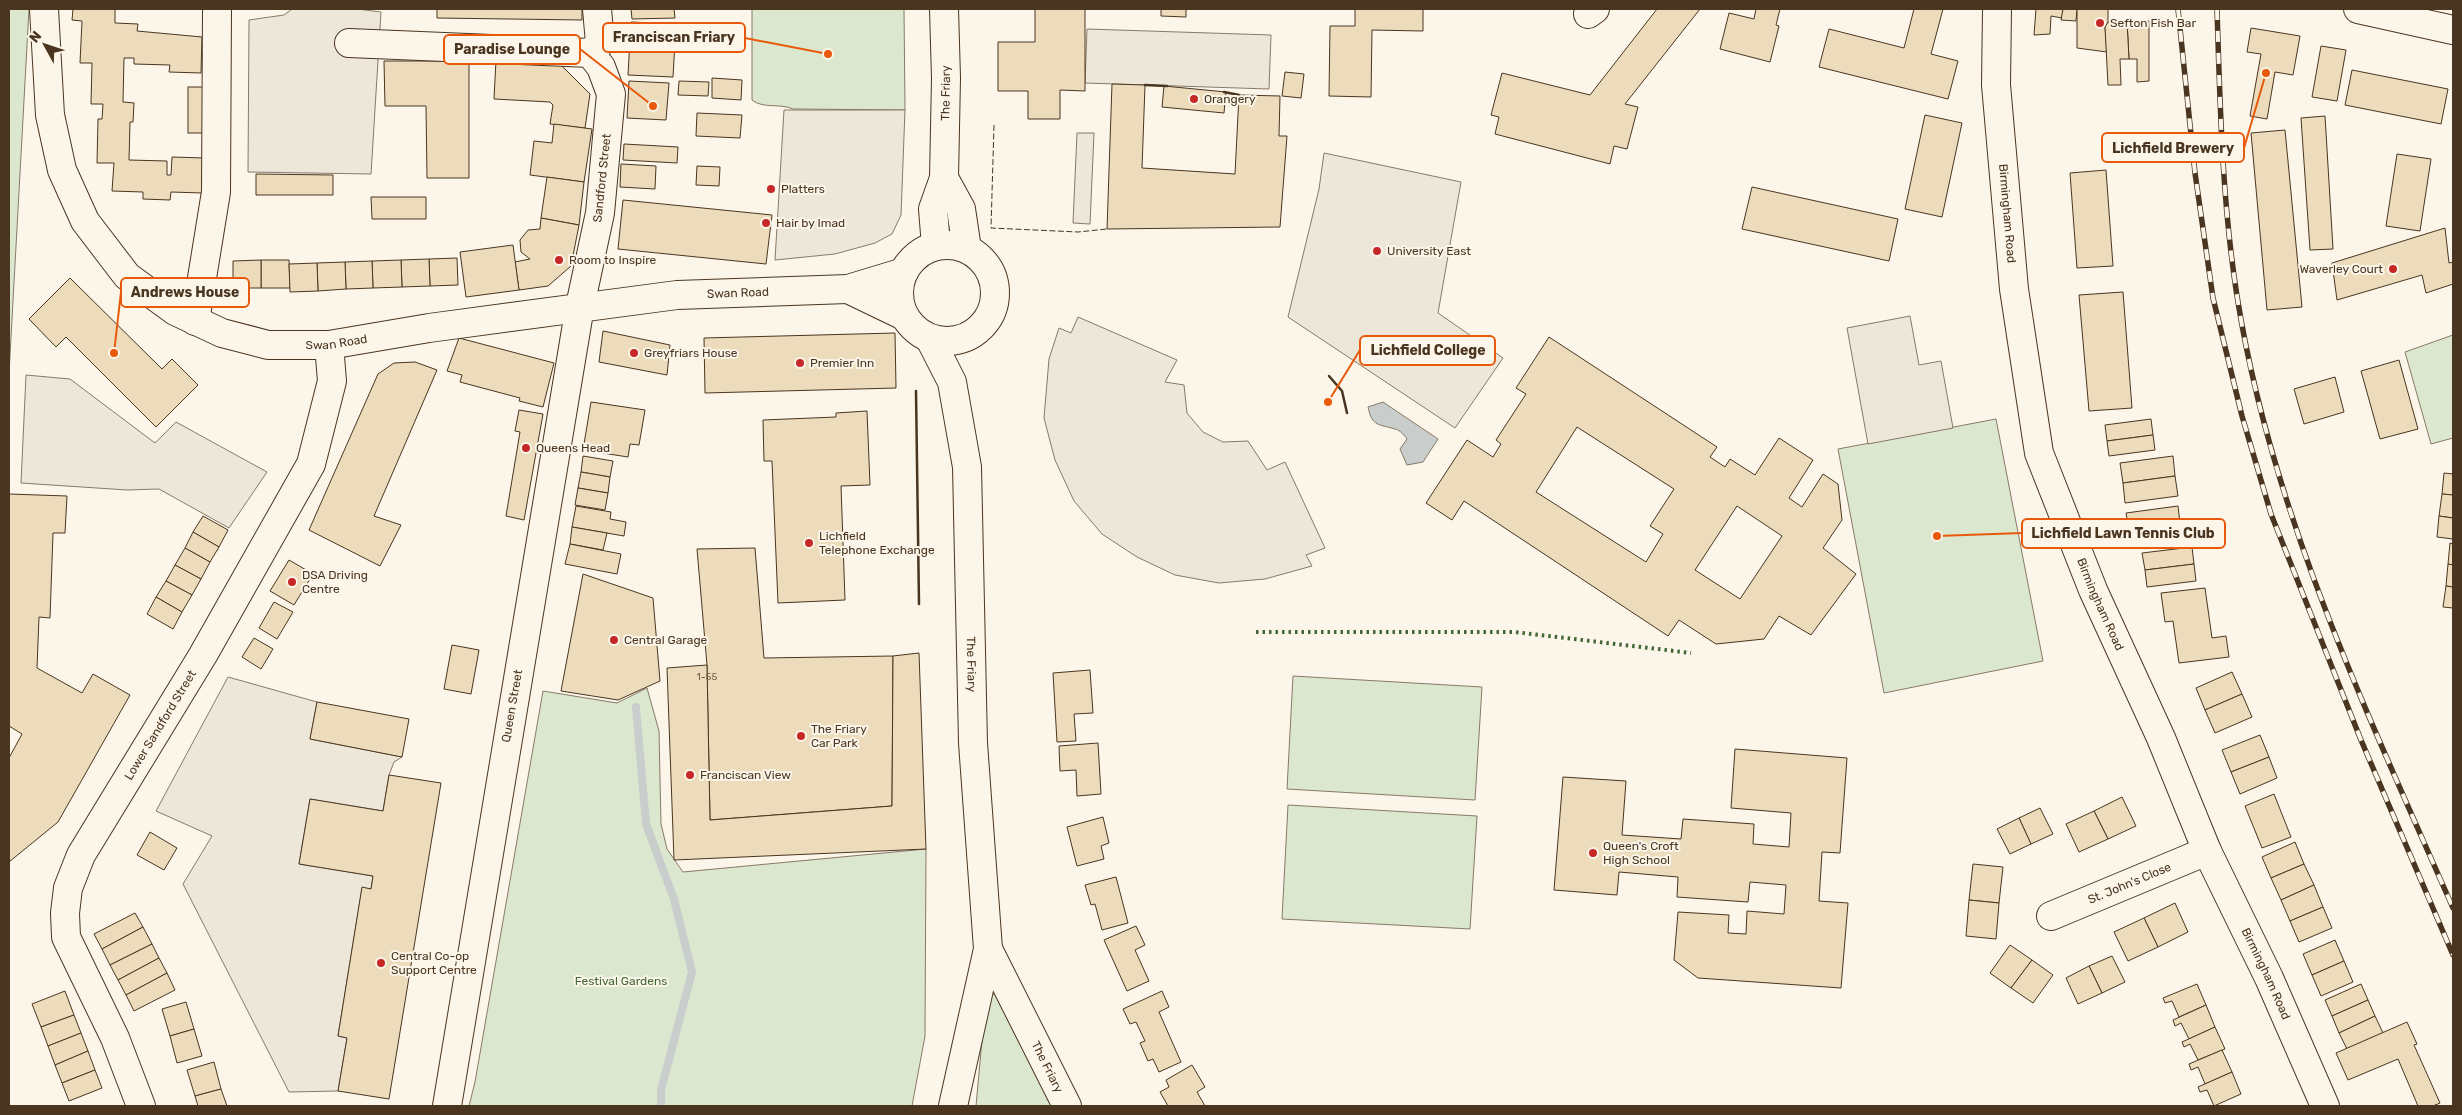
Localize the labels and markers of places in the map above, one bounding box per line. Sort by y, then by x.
place label: Sefton Fish Bar [2110,16,2196,30]
marker: Sefton Fish Bar [2094,17,2106,29]
callout: Franciscan Friary [603,23,745,52]
callout: Paradise Lounge [444,35,580,64]
place label: Orangery [1204,92,1256,106]
marker: Orangery [1188,93,1200,105]
callout: Lichfield Brewery [2102,133,2244,162]
place label: Platters [781,182,825,196]
marker: Platters [765,183,777,195]
place label: Hair by Imad [776,216,845,230]
marker: Hair by Imad [760,217,772,229]
place label: University East [1387,244,1471,258]
marker: University East [1371,245,1383,257]
place label: Room to Inspire [569,253,657,267]
marker: Room to Inspire [553,254,565,266]
place label: Waverley Court [2299,262,2383,276]
marker: Waverley Court [2387,263,2399,275]
callout: Andrews House [121,278,249,307]
callout: Lichfield College [1360,336,1495,365]
place label: Greyfriars House [644,346,738,360]
marker: Greyfriars House [628,347,640,359]
place label: Premier Inn [810,356,874,370]
marker: Premier Inn [794,357,806,369]
place label: Queens Head [536,441,610,455]
marker: Queens Head [520,442,532,454]
callout: Lichfield Lawn Tennis Club [2022,519,2225,548]
place label: Lichfield Telephone Exchange [819,529,935,557]
marker: Lichfield Telephone Exchange [803,537,815,549]
place label: DSA Driving Centre [302,568,368,596]
marker: DSA Driving Centre [286,576,298,588]
place label: Central Garage [624,633,708,647]
marker: Central Garage [608,634,620,646]
place label: The Friary Car Park [811,722,867,750]
marker: The Friary Car Park [795,730,807,742]
place label: Franciscan View [700,768,791,782]
marker: Franciscan View [684,769,696,781]
place label: Queen's Croft High School [1603,839,1679,867]
marker: Queen's Croft High School [1587,847,1599,859]
place label: Central Co-op Support Centre [391,949,477,977]
marker: Central Co-op Support Centre [375,957,387,969]

